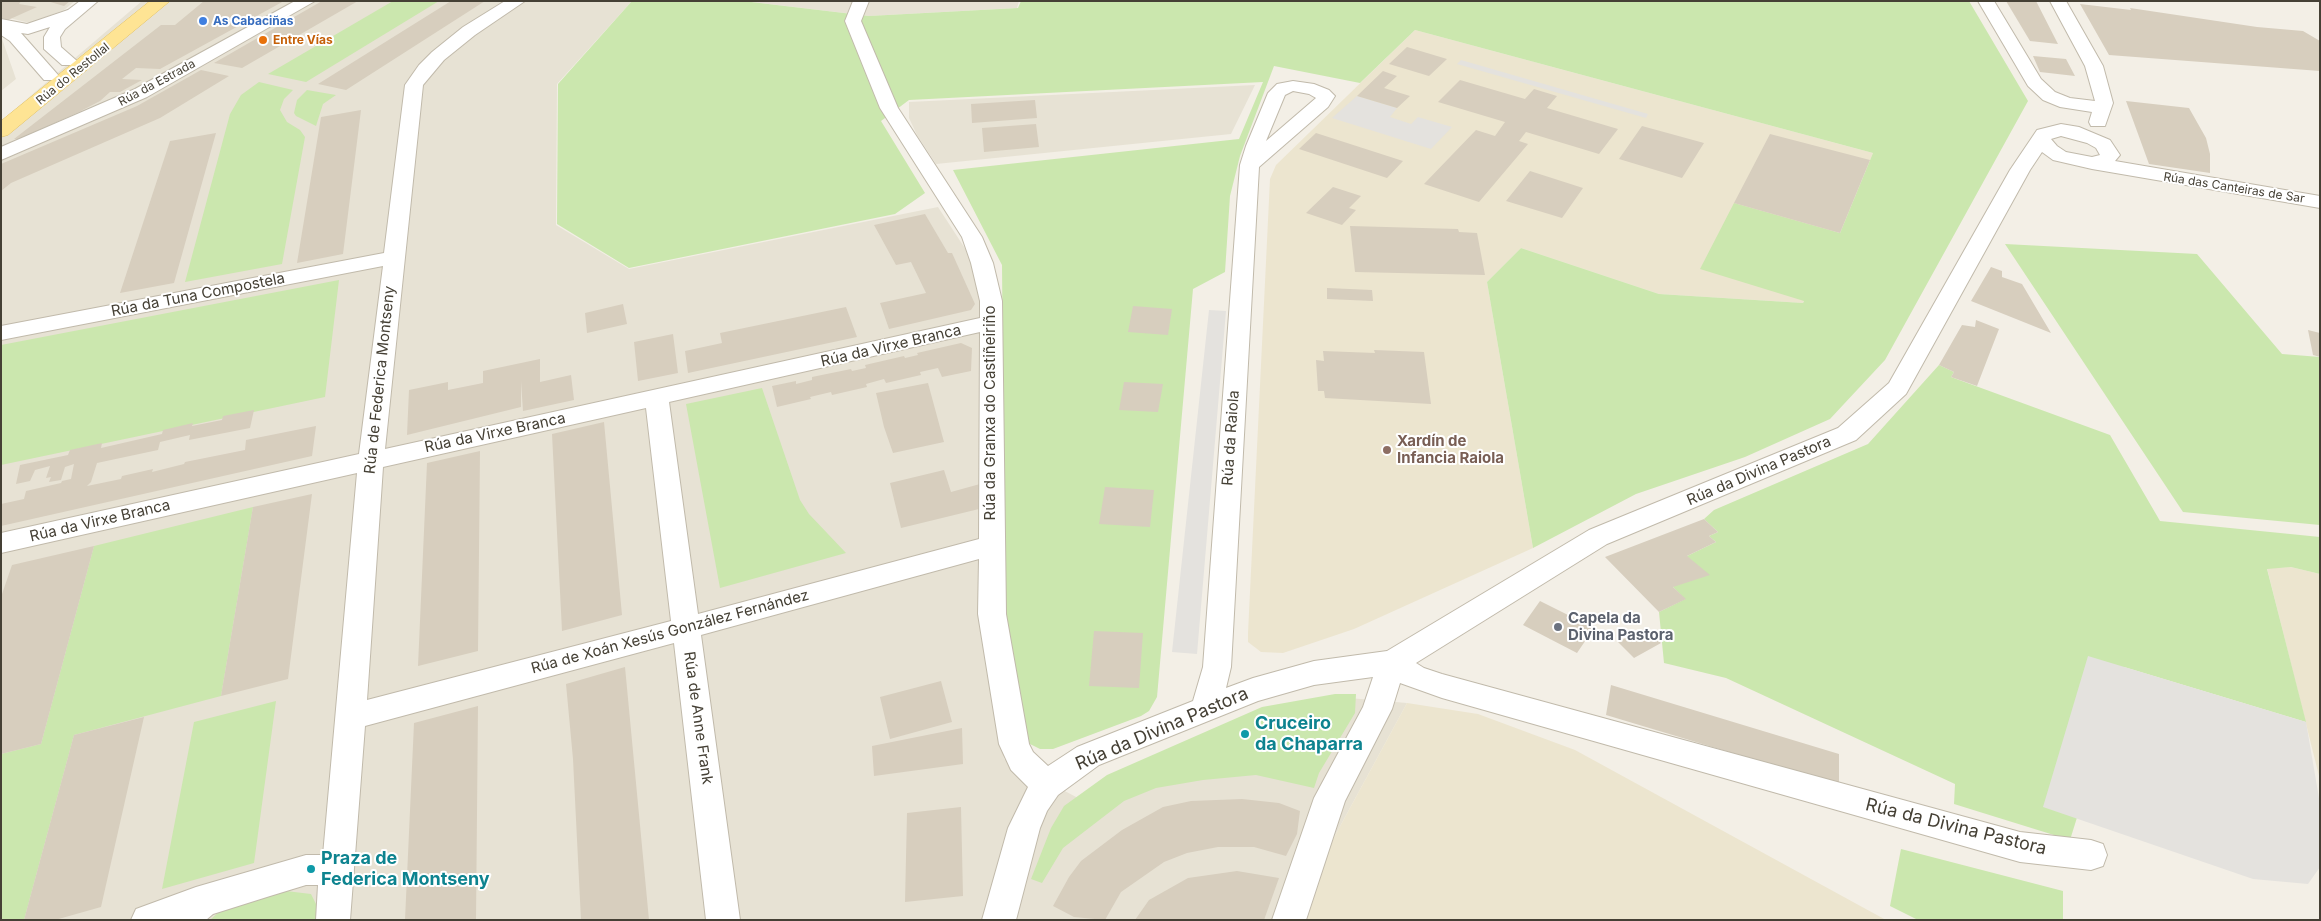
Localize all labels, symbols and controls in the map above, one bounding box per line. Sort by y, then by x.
place label: As Cabaciñas [213,14,293,28]
marker: As Cabaciñas [197,15,209,27]
place label: Entre Vías [273,33,333,47]
marker: Entre Vías [257,34,269,46]
street label: Rúa do Restollal [33,40,113,108]
street label: Rúa da Estrada [116,57,198,109]
street label: Rúa das Canteiras de Sar [2162,170,2306,206]
street label: Rúa da Tuna Compostela [110,269,286,321]
street label: Rúa de Federica Montseny [361,285,399,475]
street label: Rúa da Granxa do Castiñeiriño [981,306,999,520]
street label: Rúa da Virxe Branca [819,321,963,371]
street label: Rúa da Raiola [1219,390,1243,486]
street label: Rúa da Virxe Branca [423,409,567,457]
place label: Xardín de Infancia Raiola [1397,432,1504,467]
street label: Rúa da Divina Pastora [1684,432,1834,510]
marker: Xardín de Infancia Raiola [1381,444,1393,456]
street label: Rúa da Virxe Branca [28,496,172,546]
street label: Rúa de Xoán Xesús González Fernández [529,586,811,678]
place label: Capela da Divina Pastora [1568,609,1673,644]
marker: Capela da Divina Pastora [1552,621,1564,633]
street label: Rúa de Anne Frank [680,650,716,786]
street label: Rúa da Divina Pastora [1072,683,1252,775]
place label: Cruceiro da Chaparra [1255,713,1363,756]
marker: Cruceiro da Chaparra [1239,728,1251,740]
street label: Rúa da Divina Pastora [1863,794,2049,860]
place label: Praza de Federica Montseny [321,848,490,891]
marker: Praza de Federica Montseny [305,863,317,875]

